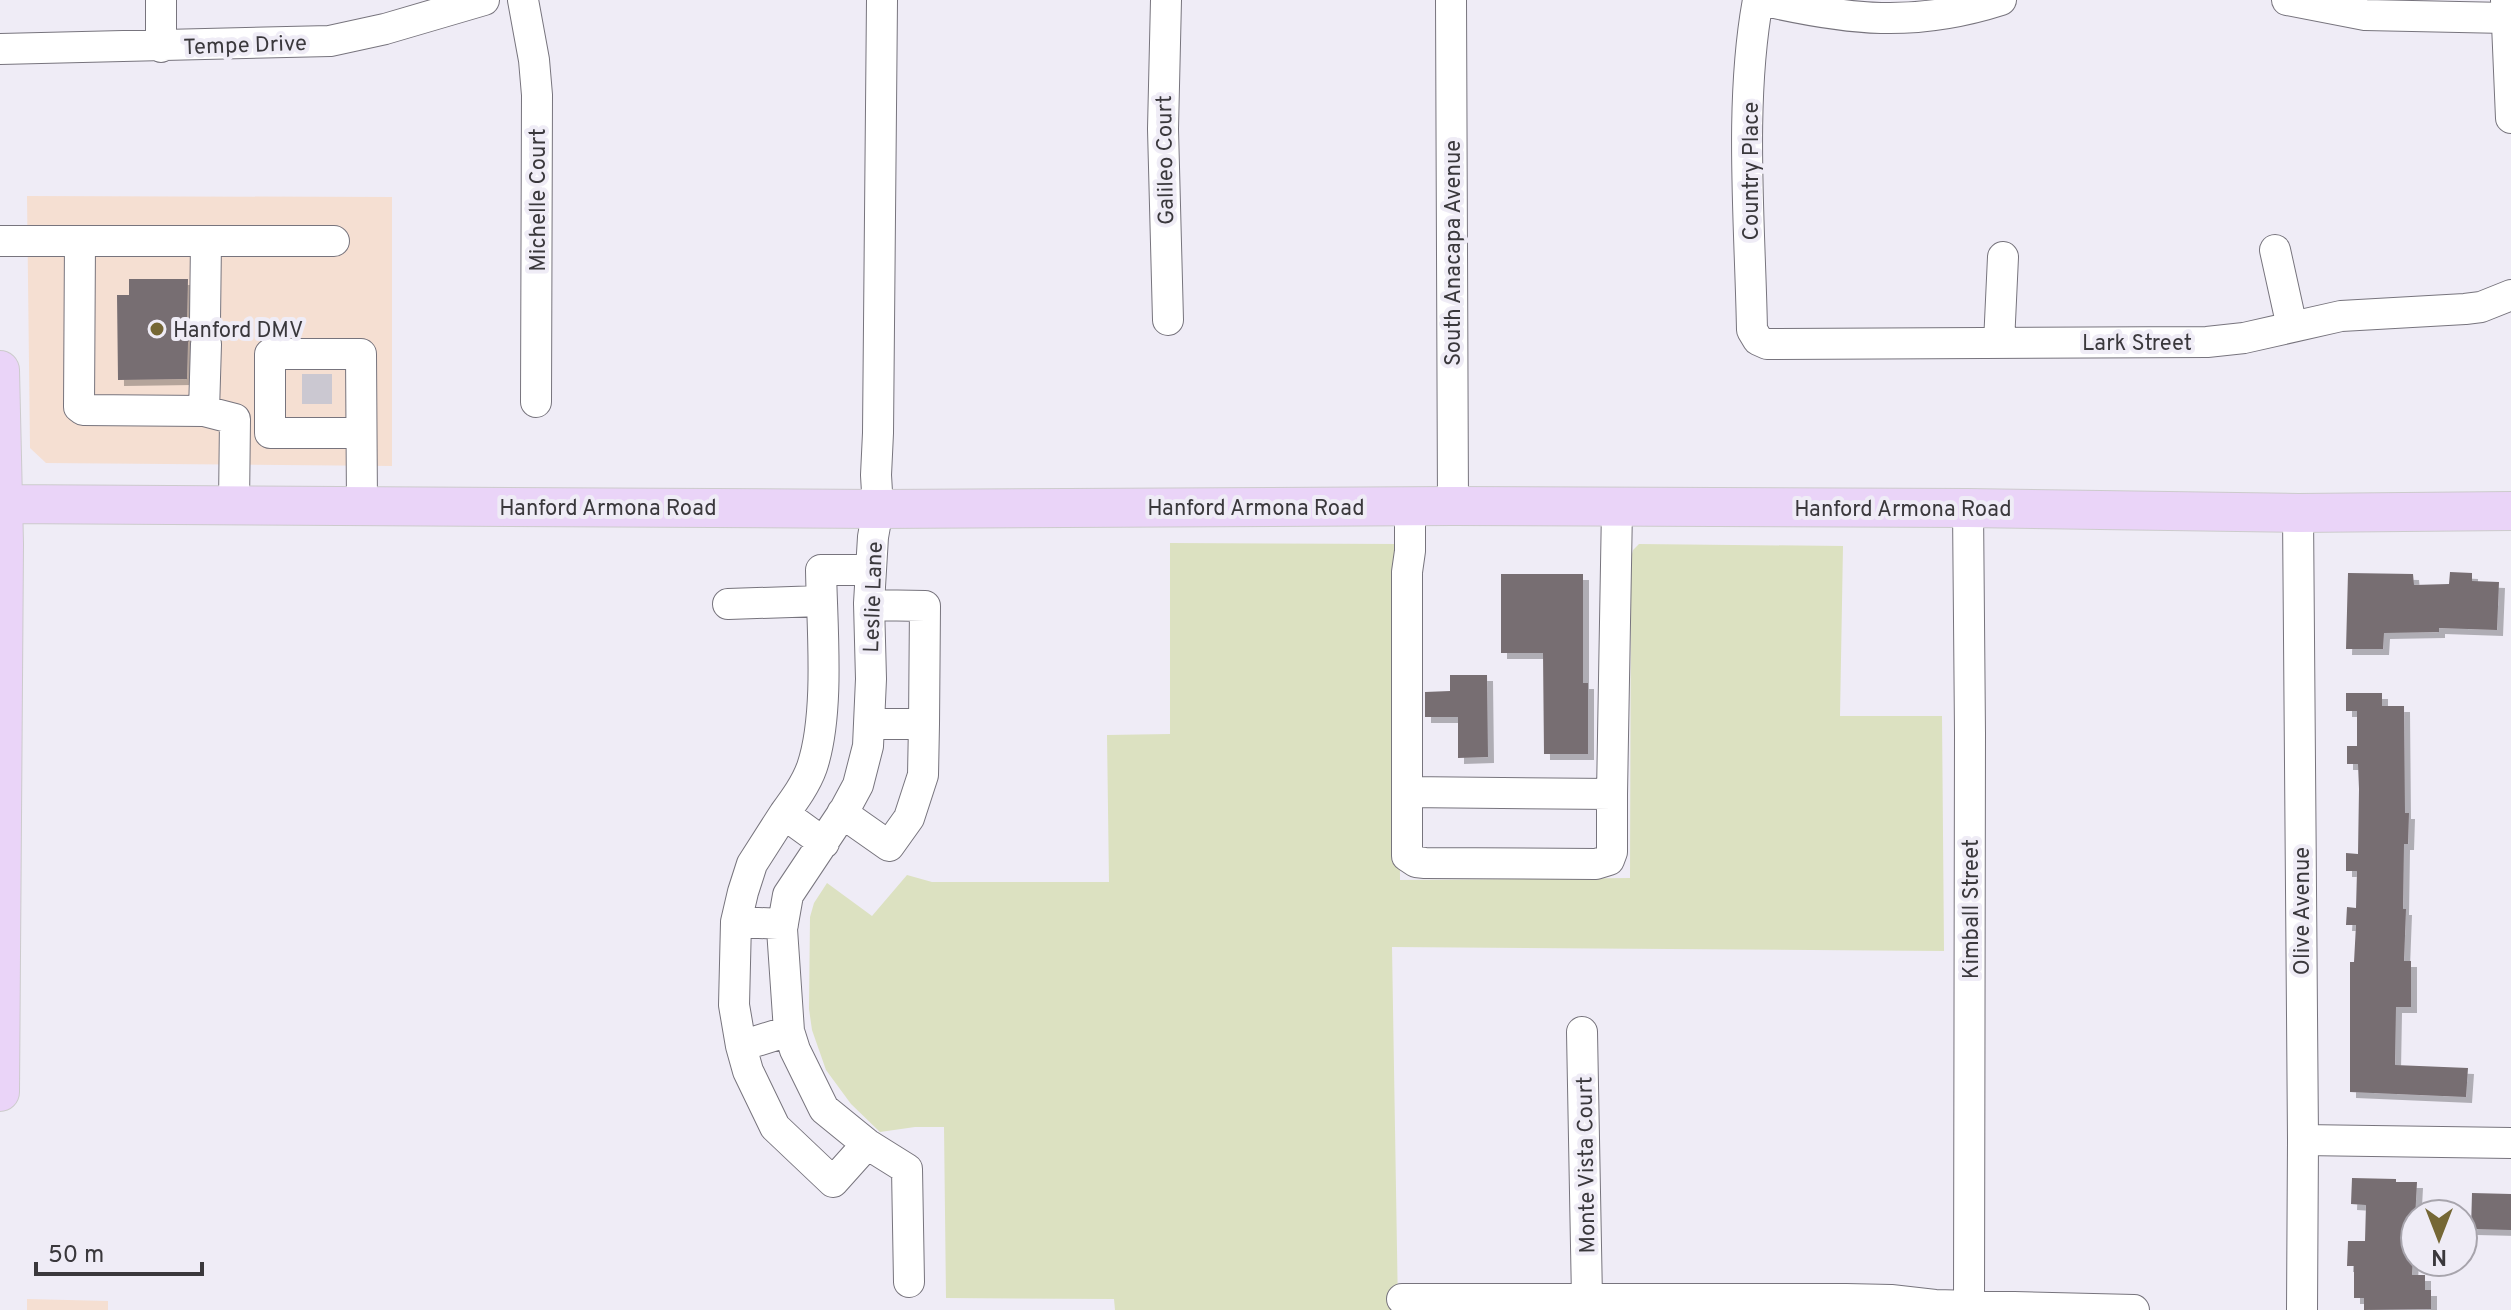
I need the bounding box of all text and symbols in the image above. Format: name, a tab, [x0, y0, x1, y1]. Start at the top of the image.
street label: Tempe Drive	[183, 31, 307, 62]
street label: Galileo Court	[1152, 95, 1181, 225]
street label: Country Place	[1739, 102, 1766, 240]
street label: Michelle Court	[526, 128, 553, 272]
street label: South Anacapa Avenue	[1441, 140, 1468, 366]
place label: Hanford DMV	[173, 318, 303, 345]
marker: Hanford DMV	[148, 320, 166, 338]
street label: Lark Street	[2082, 331, 2192, 358]
street label: Hanford Armona Road	[499, 496, 717, 523]
street label: Hanford Armona Road	[1147, 496, 1365, 523]
street label: Hanford Armona Road	[1794, 497, 2012, 524]
street label: Leslie Lane	[859, 541, 890, 653]
street label: Kimball Street	[1959, 839, 1986, 979]
street label: Olive Avenue	[2290, 847, 2317, 975]
street label: Monte Vista Court	[1572, 1076, 1603, 1254]
north arrow	[2399, 1198, 2479, 1278]
scale bar	[36, 1226, 202, 1276]
text: 50 m	[48, 1241, 104, 1271]
text: N	[2431, 1242, 2447, 1269]

